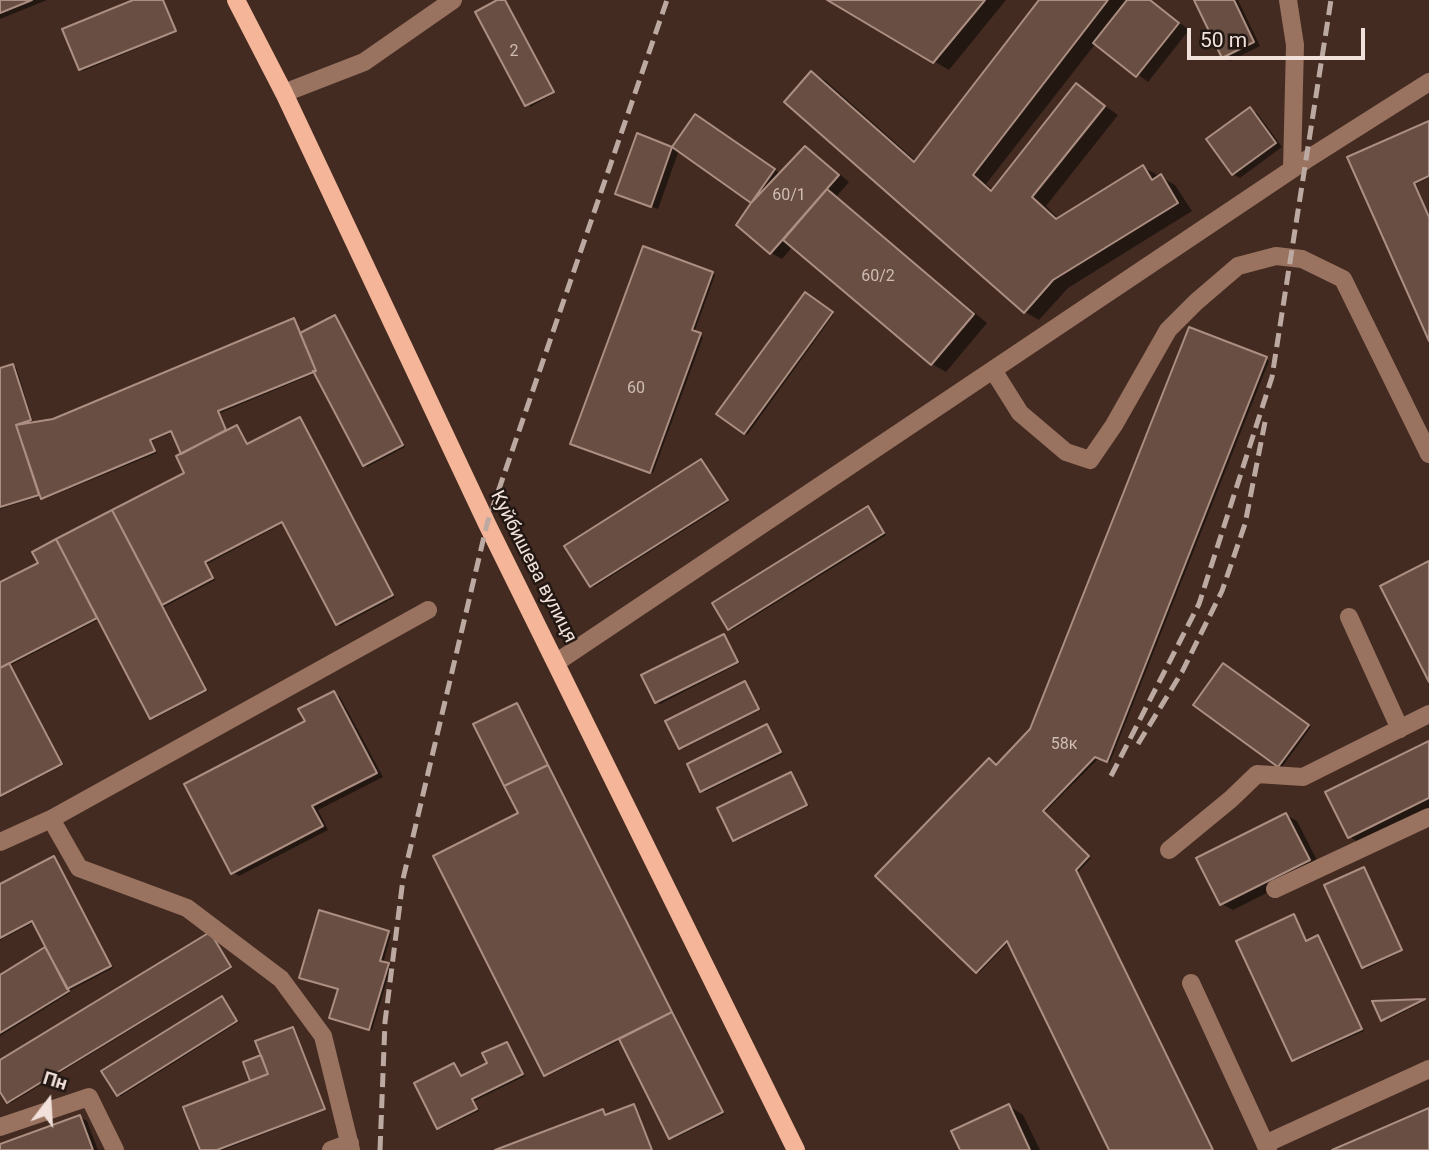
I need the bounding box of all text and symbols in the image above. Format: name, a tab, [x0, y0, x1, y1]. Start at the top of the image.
scale bar	[1191, 14, 1370, 58]
text: 50 m	[1200, 28, 1247, 52]
house number: 2	[510, 42, 518, 62]
house number: 60/1	[772, 186, 806, 206]
house number: 60/2	[861, 267, 895, 287]
house number: 60	[627, 379, 645, 399]
street label: Куйбишева вулиця	[485, 487, 581, 647]
house number: 58к	[1051, 735, 1077, 755]
north arrow	[14, 1066, 84, 1136]
text: Пн	[40, 1066, 70, 1095]

